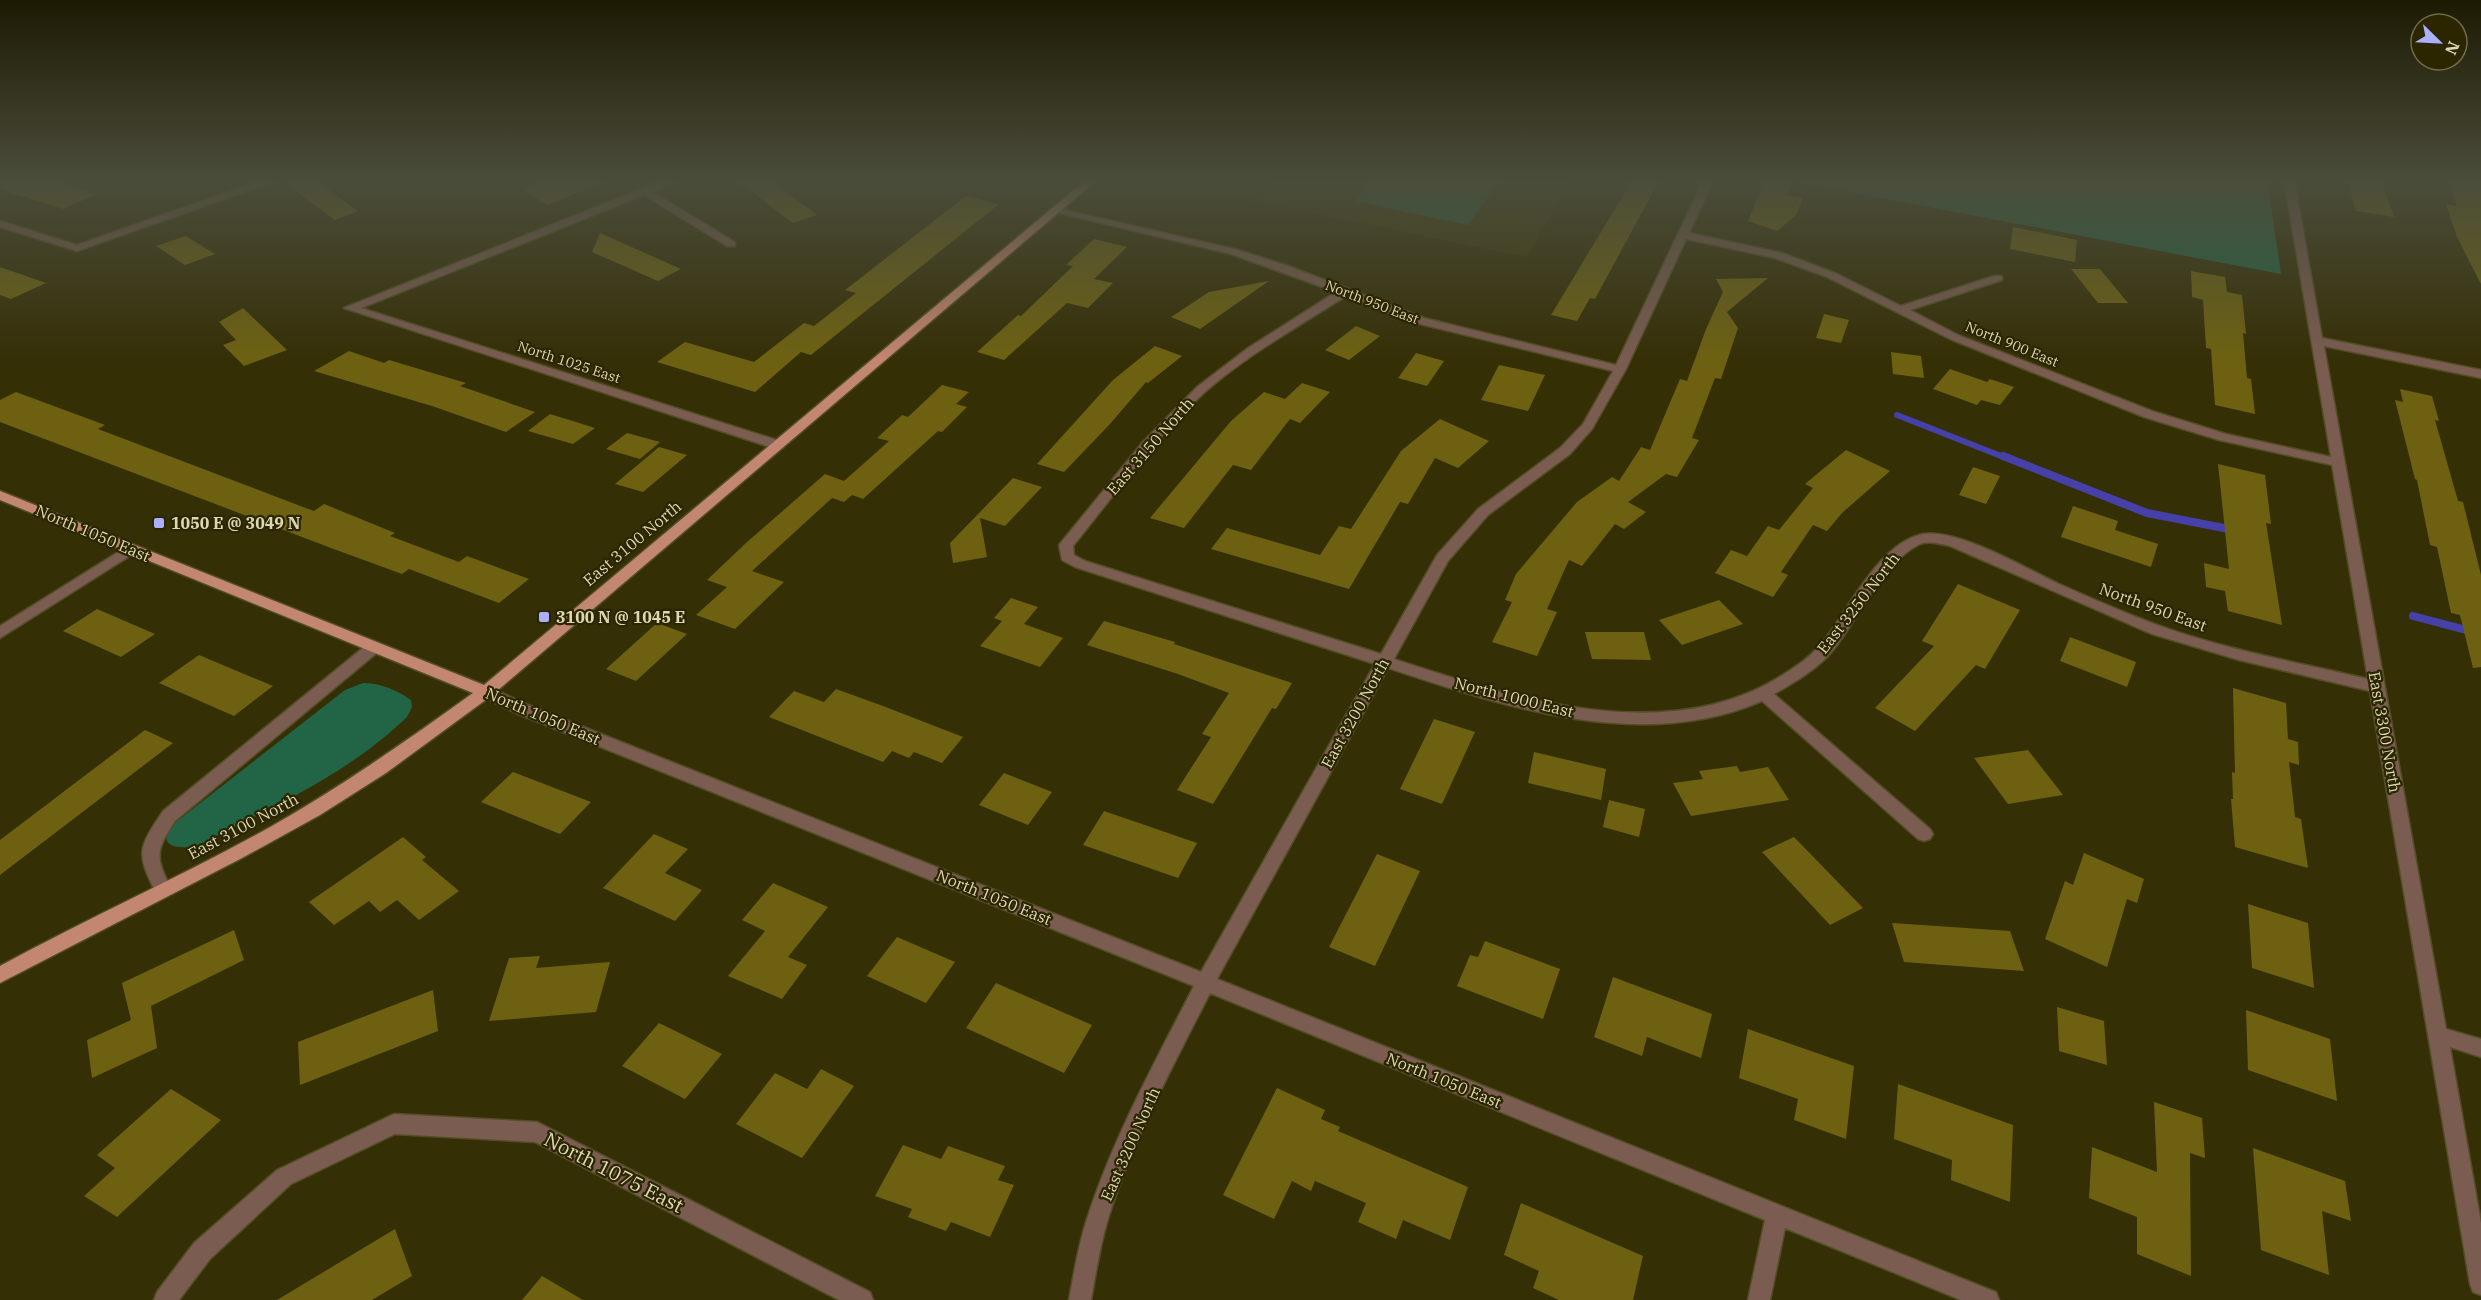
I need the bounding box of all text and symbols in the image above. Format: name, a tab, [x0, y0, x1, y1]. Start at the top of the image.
north arrow	[2409, 12, 2469, 72]
text: N	[2441, 38, 2464, 58]
street label: North 950 East	[1323, 276, 1421, 328]
street label: North 900 East	[1963, 317, 2061, 371]
street label: North 1025 East	[515, 337, 623, 387]
street label: East 3150 North	[1102, 393, 1198, 499]
street label: East 3100 North	[579, 496, 685, 590]
street label: North 1050 East	[33, 500, 154, 566]
place label: 1050 E @ 3049 N	[171, 513, 300, 533]
marker: 1050 E @ 3049 N	[152, 516, 166, 530]
street label: East 3250 North	[1812, 549, 1904, 657]
street label: North 950 East	[2097, 578, 2210, 636]
place label: 3100 N @ 1045 E	[556, 607, 685, 627]
marker: 3100 N @ 1045 E	[537, 610, 551, 624]
street label: East 3200 North	[1317, 655, 1393, 771]
street label: East 3300 North	[2365, 670, 2405, 794]
street label: North 1000 East	[1452, 672, 1576, 722]
street label: North 1050 East	[483, 683, 604, 749]
street label: East 3100 North	[184, 788, 302, 864]
street label: North 1050 East	[933, 865, 1055, 929]
street label: North 1050 East	[1383, 1048, 1505, 1112]
street label: East 3200 North	[1096, 1084, 1164, 1204]
street label: North 1075 East	[540, 1125, 688, 1219]

